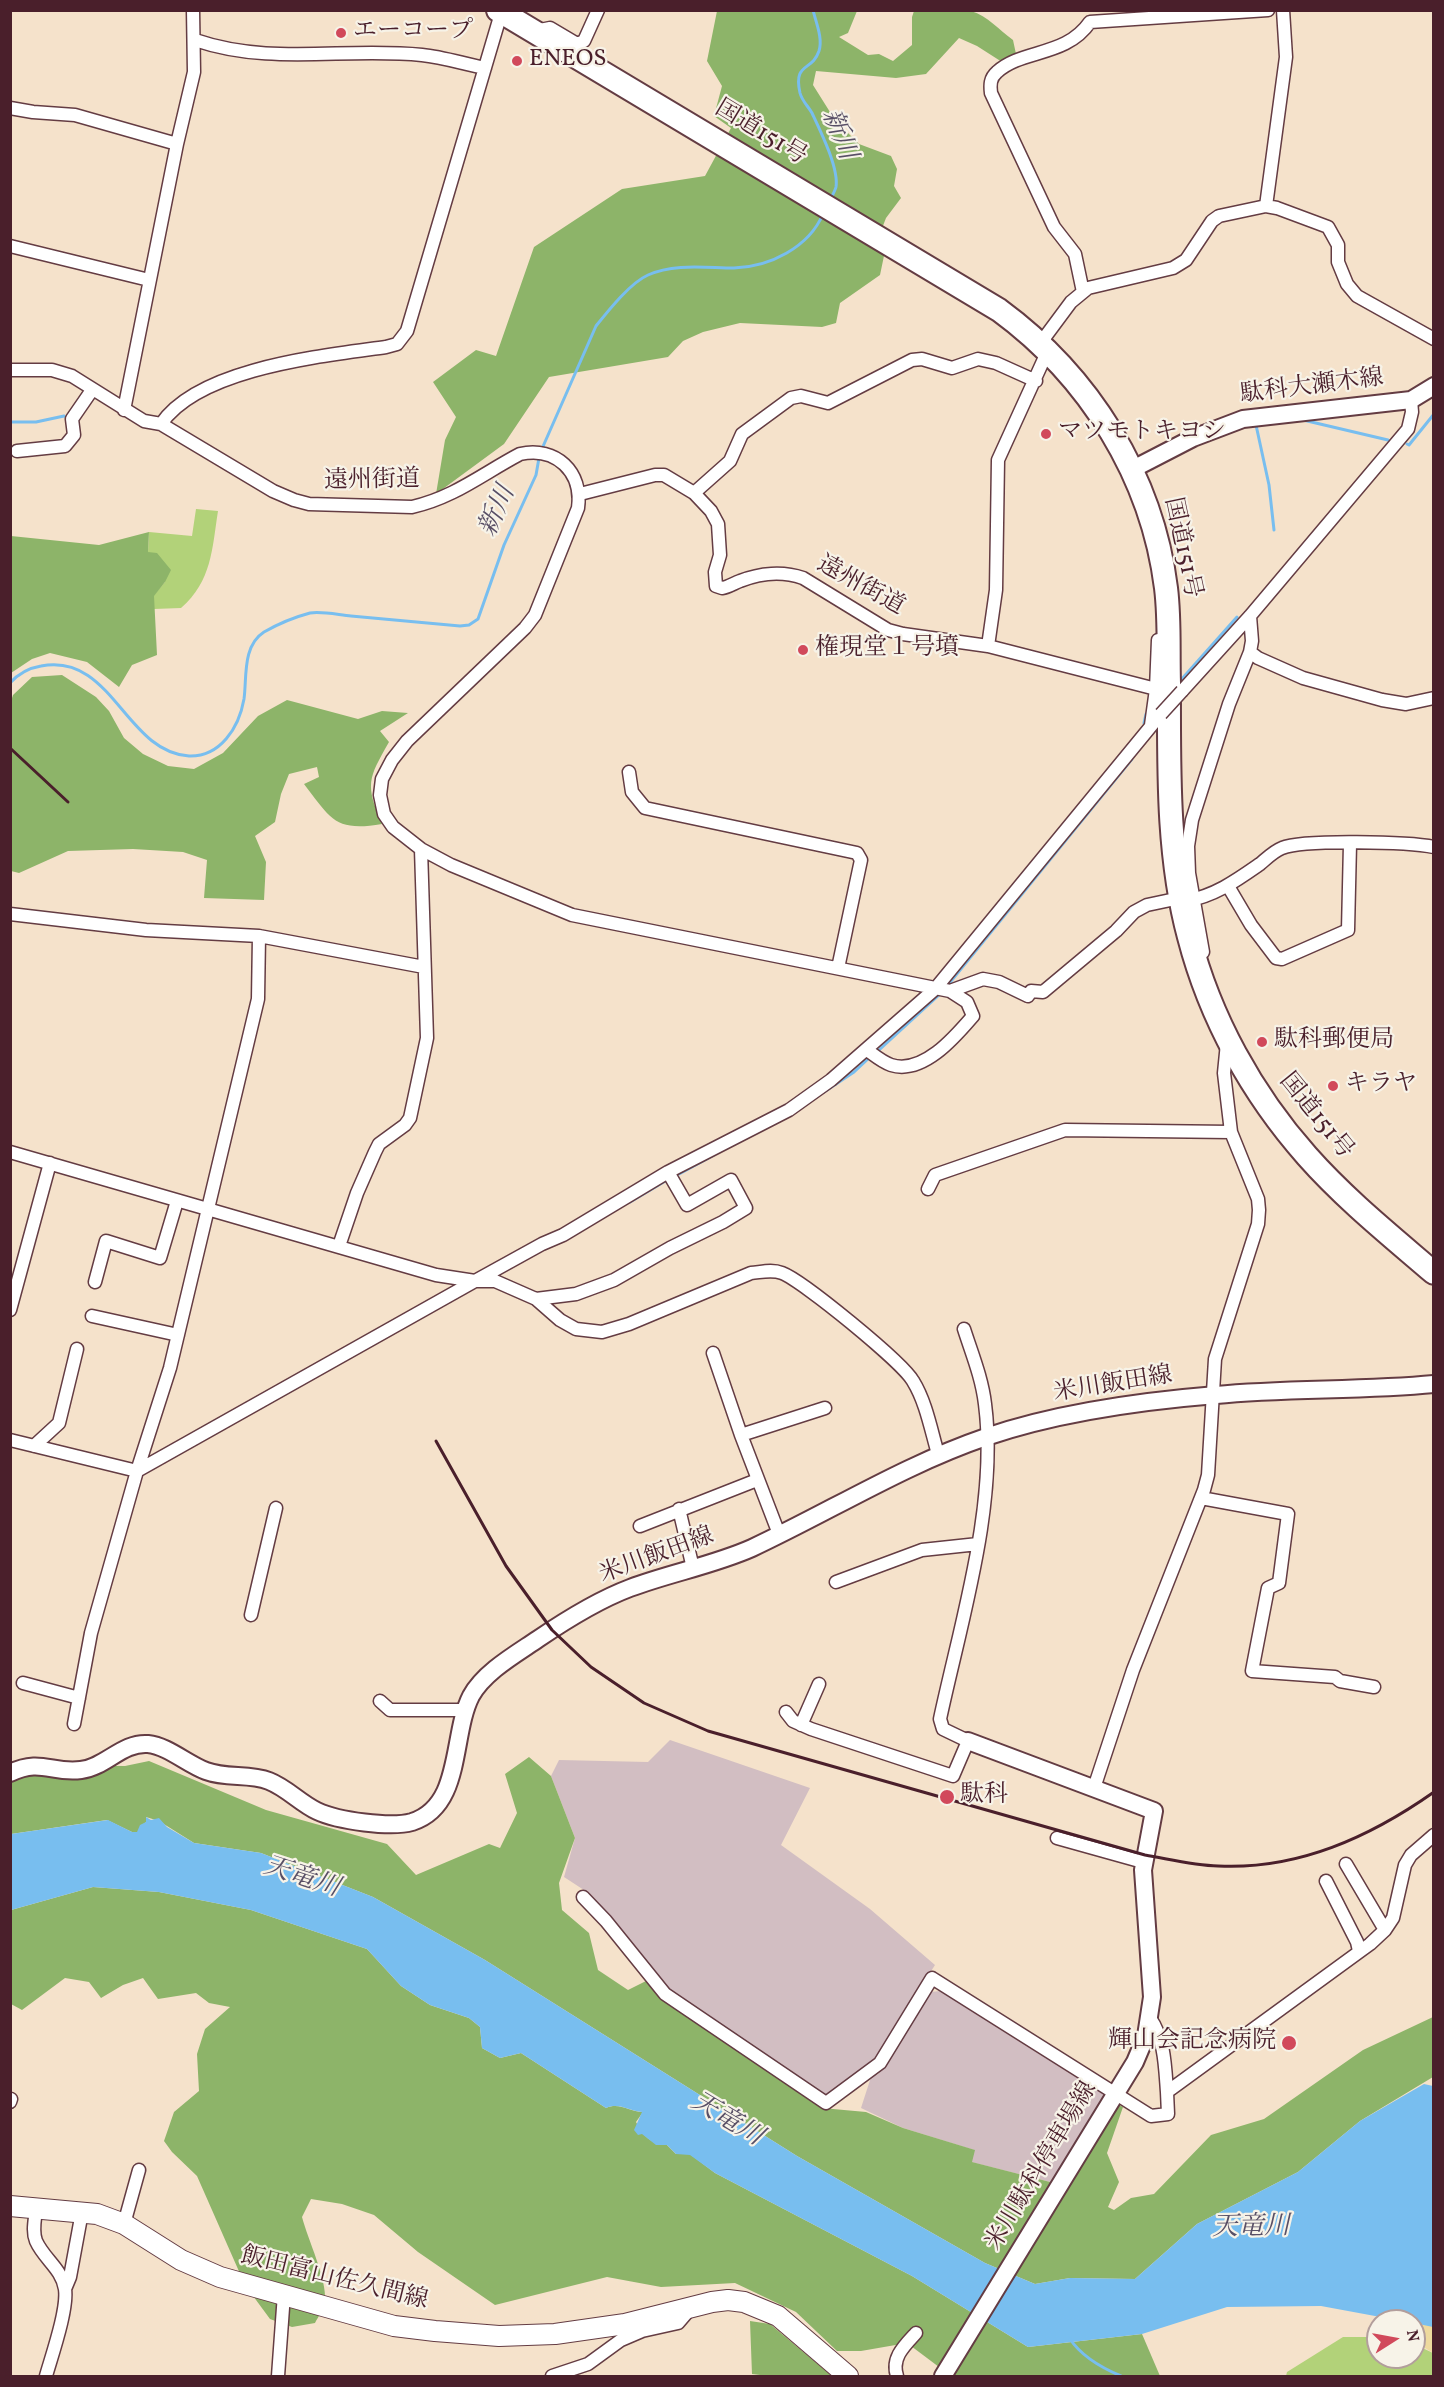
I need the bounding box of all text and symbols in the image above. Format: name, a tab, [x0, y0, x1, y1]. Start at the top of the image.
place label: エーコープ	[353, 19, 473, 47]
marker: エーコープ	[334, 26, 348, 40]
place label: ENEOS	[529, 47, 606, 75]
marker: ENEOS	[510, 54, 524, 68]
street label: 国道151号	[709, 95, 811, 173]
water label: 新川	[813, 105, 861, 165]
street label: 駄科大瀬木線	[1239, 365, 1385, 411]
place label: マツモトキヨシ	[1058, 420, 1226, 448]
marker: マツモトキヨシ	[1039, 427, 1053, 441]
street label: 遠州街道	[324, 467, 420, 497]
water label: 新川	[474, 482, 524, 542]
street label: 国道151号	[1156, 495, 1206, 601]
street label: 遠州街道	[811, 551, 909, 623]
place label: 権現堂１号墳	[815, 636, 959, 664]
marker: 権現堂１号墳	[796, 643, 810, 657]
place label: 駄科郵便局	[1274, 1028, 1394, 1056]
marker: 駄科郵便局	[1255, 1035, 1269, 1049]
street label: 国道151号	[1272, 1068, 1358, 1166]
place label: キラヤ	[1345, 1072, 1417, 1100]
marker: キラヤ	[1326, 1079, 1340, 1093]
street label: 米川飯田線	[1051, 1362, 1175, 1410]
street label: 米川飯田線	[596, 1523, 718, 1591]
place label: 駄科	[960, 1783, 1008, 1811]
marker: 駄科	[938, 1788, 956, 1806]
water label: 天竜川	[259, 1852, 343, 1906]
place label: 輝山会記念病院	[1108, 2029, 1276, 2057]
marker: 輝山会記念病院	[1280, 2034, 1298, 2052]
street label: 米川駄科停車場線	[981, 2077, 1105, 2257]
water label: 天竜川	[685, 2088, 767, 2154]
water label: 天竜川	[1212, 2213, 1290, 2245]
street label: 飯田富山佐久間線	[237, 2243, 431, 2317]
north arrow	[1366, 2309, 1426, 2369]
text: N	[1400, 2328, 1424, 2344]

